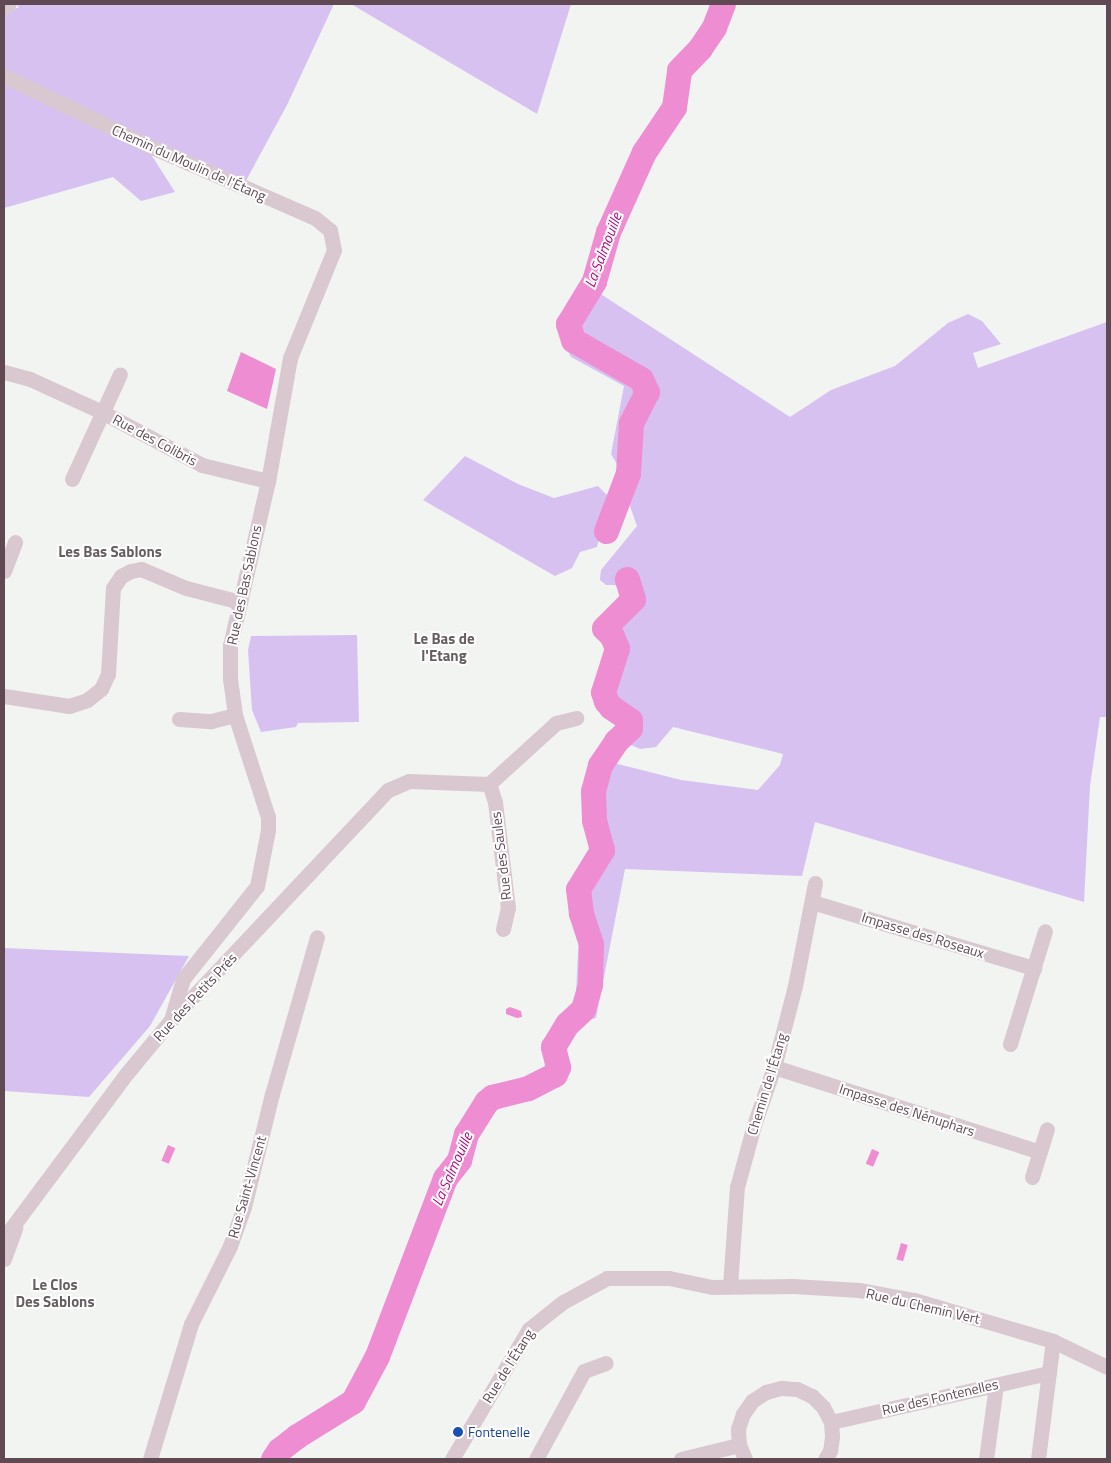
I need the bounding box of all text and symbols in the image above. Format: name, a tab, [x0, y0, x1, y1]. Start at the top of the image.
street label: Chemin du Moulin de l'Étang	[109, 121, 269, 205]
water label: La Salmouille	[581, 210, 625, 290]
street label: Rue des Colibris	[110, 411, 200, 469]
street label: Rue des Bas Sablons	[223, 524, 265, 646]
district label: Les Bas Sablons	[58, 543, 162, 561]
district label: Le Bas de l'Etang	[413, 629, 475, 664]
street label: Rue des Saules	[487, 811, 515, 901]
street label: Impasse des Roseaux	[860, 908, 986, 962]
street label: Rue des Petits Prés	[150, 949, 240, 1045]
street label: Chemin de l'Étang	[744, 1031, 790, 1137]
street label: Impasse des Nénuphars	[837, 1080, 977, 1140]
water label: La Salmouille	[428, 1130, 476, 1208]
street label: Rue Saint-Vincent	[224, 1134, 270, 1240]
district label: Le Clos Des Sablons	[16, 1275, 94, 1310]
street label: Rue du Chemin Vert	[865, 1285, 981, 1327]
street label: Rue de l'Étang	[479, 1326, 537, 1406]
street label: Rue des Fontenelles	[880, 1375, 1000, 1419]
place label: Fontenelle	[468, 1424, 530, 1440]
marker: Fontenelle	[452, 1426, 464, 1438]

